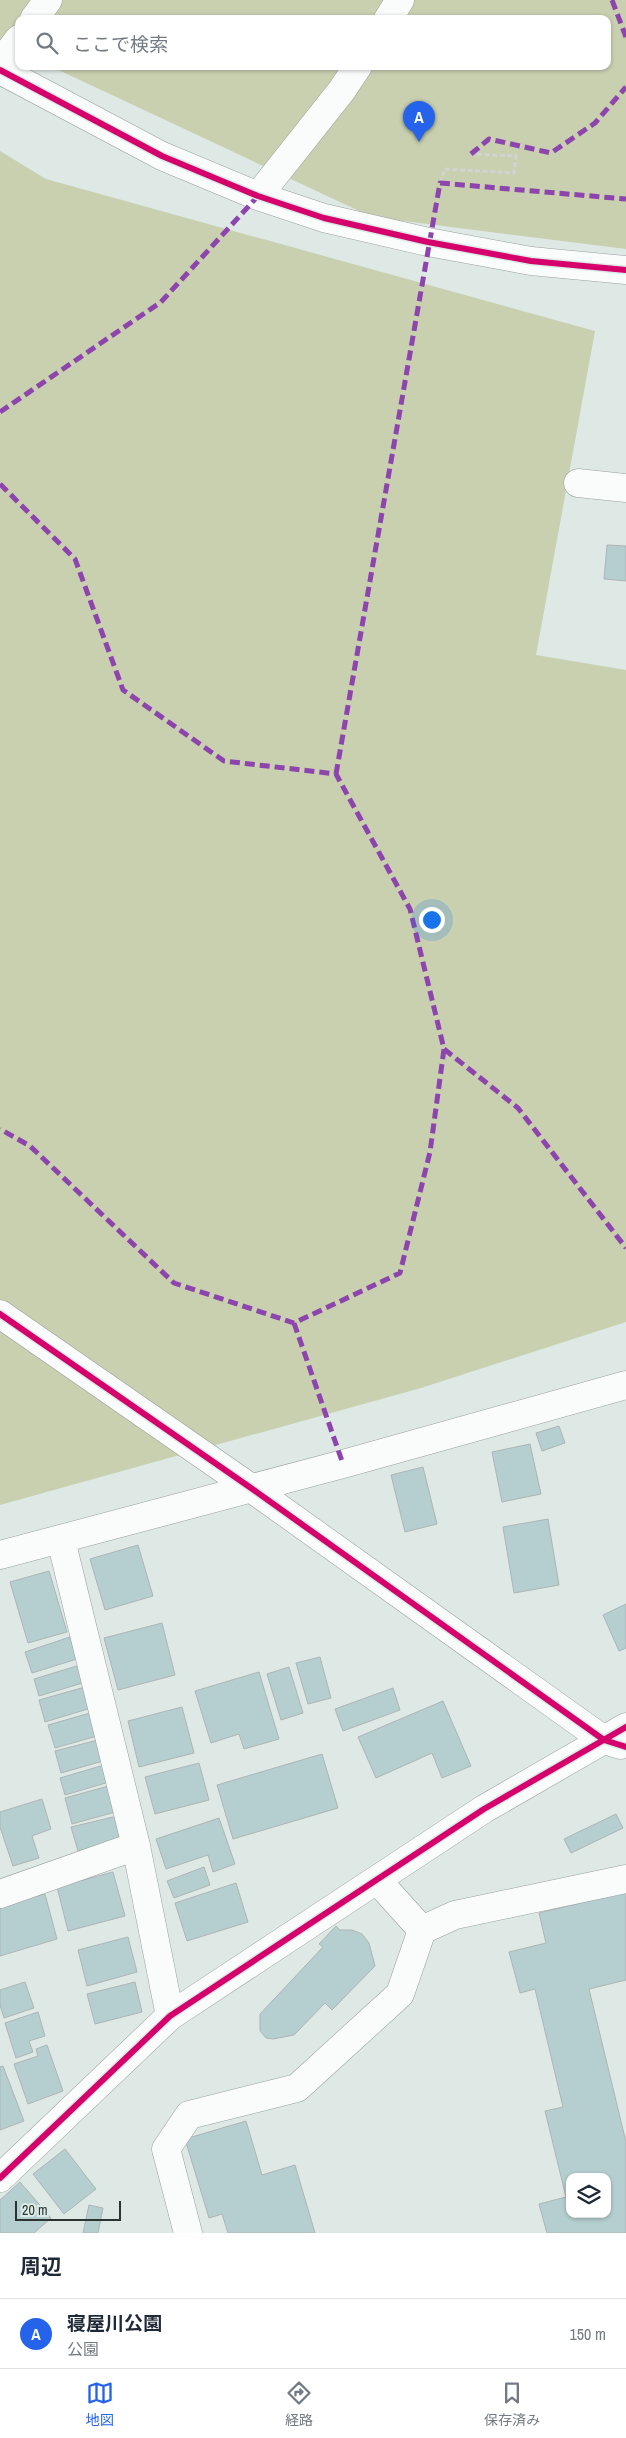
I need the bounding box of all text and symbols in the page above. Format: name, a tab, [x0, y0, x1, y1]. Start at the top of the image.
search box	[15, 15, 611, 70]
icon: search	[33, 29, 61, 57]
text: ここで検索	[73, 31, 168, 57]
pin: A	[403, 101, 435, 142]
your location	[419, 907, 445, 933]
map controls	[566, 2173, 611, 2218]
button: layers	[566, 2173, 611, 2218]
scale bar	[15, 2198, 121, 2221]
text: 20 m	[22, 2201, 48, 2219]
text: 周辺	[20, 2252, 62, 2281]
text: 寝屋川公園	[67, 2310, 162, 2336]
text: A	[31, 2323, 41, 2345]
text: 150 m	[570, 2323, 606, 2345]
text: 公園	[67, 2338, 99, 2360]
tab: 地図	[86, 2379, 114, 2429]
tab: 経路	[285, 2379, 313, 2429]
tab: 保存済み	[484, 2379, 540, 2429]

